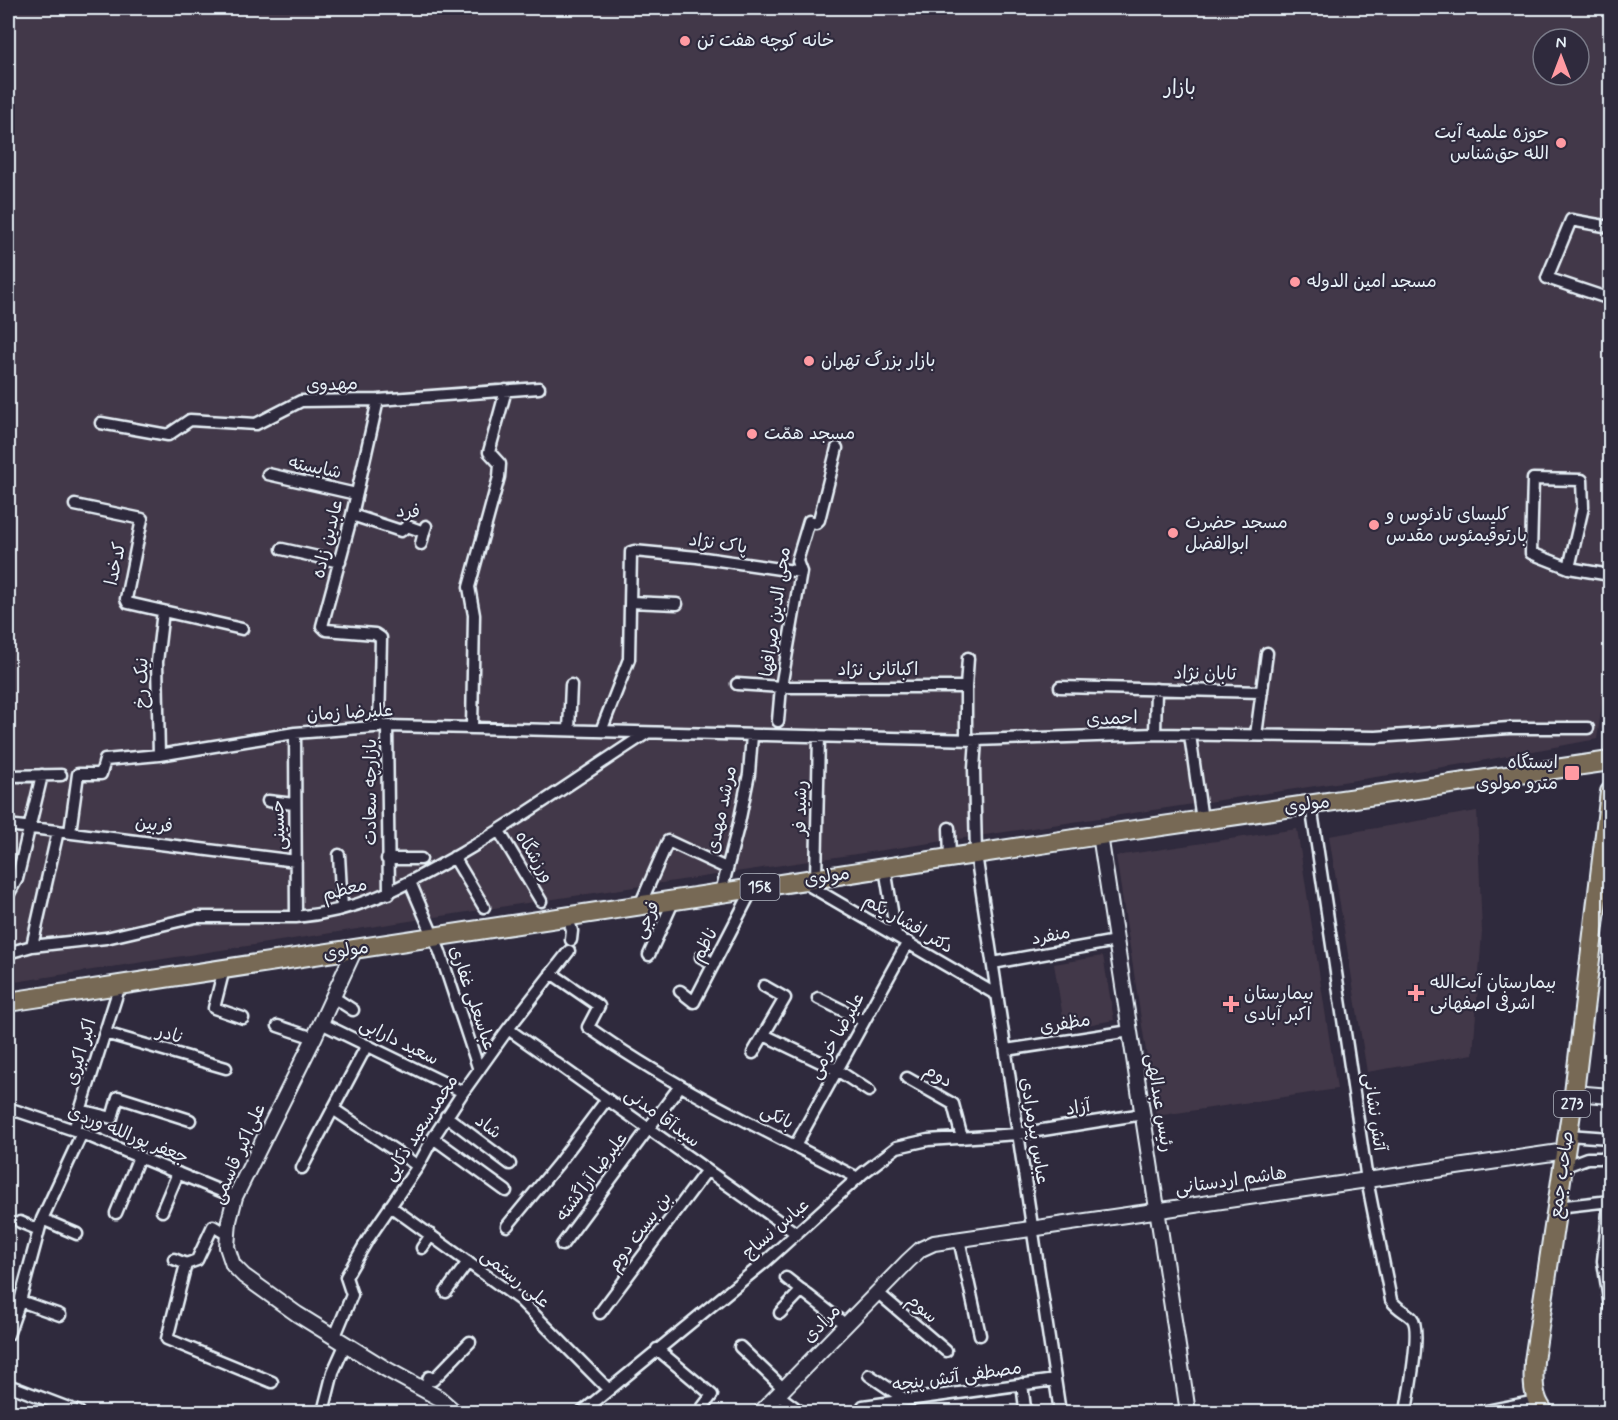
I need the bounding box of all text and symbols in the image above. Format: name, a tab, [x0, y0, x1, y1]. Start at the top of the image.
north arrow	[1531, 27, 1591, 87]
place label: خانه کوچه هفت تن	[697, 29, 834, 53]
text: N	[1556, 33, 1566, 54]
marker: خانه کوچه هفت تن	[678, 34, 692, 48]
district label: بازار	[1162, 75, 1196, 102]
place label: حوزه علمیه آیت الله حق‌شناس	[1434, 121, 1549, 166]
marker: حوزه علمیه آیت الله حق‌شناس	[1554, 136, 1568, 150]
place label: مسجد امین الدوله	[1307, 270, 1437, 294]
marker: مسجد امین الدوله	[1288, 275, 1302, 289]
place label: بازار بزرگ تهران	[821, 349, 936, 373]
marker: بازار بزرگ تهران	[802, 354, 816, 368]
street label: مهدوی	[306, 372, 358, 398]
place label: مسجد همّت	[764, 422, 855, 446]
marker: مسجد همّت	[745, 427, 759, 441]
street label: شایسته	[286, 451, 344, 485]
street label: عابدین زاده	[307, 497, 349, 581]
street label: فرد	[396, 499, 420, 525]
place label: کلیسای تادئوس و بارتوقیمئوس مقدس	[1384, 503, 1527, 548]
place label: مسجد حضرت ابوالفضل	[1185, 511, 1288, 556]
marker: کلیسای تادئوس و بارتوقیمئوس مقدس	[1367, 518, 1381, 532]
marker: مسجد حضرت ابوالفضل	[1166, 526, 1180, 540]
street label: پاک نژاد	[687, 528, 749, 560]
street label: کدخدا	[100, 540, 132, 588]
street label: محی الدین صرافها	[755, 545, 797, 679]
street label: نیک رخ	[130, 657, 154, 709]
street label: اکباتانی نژاد	[837, 658, 919, 682]
street label: تابان نژاد	[1173, 661, 1237, 687]
street label: علیرضا زمان	[306, 699, 394, 727]
street label: احمدی	[1086, 706, 1138, 732]
street label: بازارچه سعادت	[359, 738, 383, 846]
place label: ایستگاه مترو مولوی	[1476, 751, 1558, 796]
street label: مرشد مهدی	[701, 764, 743, 856]
marker: ایستگاه مترو مولوی	[1563, 764, 1581, 782]
street label: رشید فر	[788, 780, 813, 838]
street label: مولوی	[1283, 790, 1331, 820]
street label: حسینی	[266, 799, 292, 851]
street label: فربین	[134, 811, 174, 839]
street label: ورزشگاه	[509, 827, 559, 887]
street label: مولوی	[803, 862, 851, 892]
street label: معظم	[320, 873, 370, 908]
road number: 158	[740, 874, 780, 900]
street label: دکتر افشار یکم	[858, 889, 957, 960]
street label: فرجی	[628, 897, 666, 943]
street label: منفرد	[1030, 921, 1072, 951]
street label: ناظم	[686, 924, 725, 967]
street label: مولوی	[322, 936, 370, 966]
street label: عباسعلی غفاری	[443, 942, 501, 1054]
place label: بیمارستان آیت‌الله اشرفی اصفهانی	[1430, 971, 1556, 1016]
place label: بیمارستان اکبر آبادی	[1244, 982, 1314, 1027]
marker: بیمارستان آیت‌الله اشرفی اصفهانی	[1407, 984, 1425, 1002]
street label: علیرضا خرمی	[803, 988, 871, 1084]
marker: بیمارستان اکبر آبادی	[1222, 995, 1240, 1013]
street label: مظفری	[1038, 1008, 1092, 1040]
street label: سعید دارابی	[355, 1013, 443, 1071]
street label: اکبر اکبری	[59, 1016, 103, 1088]
street label: نادر	[152, 1019, 186, 1050]
street label: رئیس عبدالهی	[1139, 1052, 1179, 1154]
street label: دوم	[919, 1058, 957, 1095]
street label: محمدسعید ذکایی	[378, 1070, 464, 1186]
street label: آتش نشانی	[1357, 1071, 1392, 1154]
street label: عباس پیرمرادی	[1014, 1076, 1054, 1186]
street label: سیدآقا مدنی	[619, 1082, 705, 1154]
road number: 273	[1554, 1091, 1590, 1117]
street label: آزاد	[1064, 1094, 1093, 1122]
street label: بانکی	[756, 1099, 798, 1135]
street label: جعفر پورالله وردی	[64, 1100, 192, 1170]
street label: علی‌اکبر قاسمی	[206, 1100, 272, 1208]
street label: شاد	[470, 1109, 506, 1145]
street label: علیرضا آراگشته	[551, 1128, 633, 1226]
street label: صاحب جمع	[1544, 1130, 1580, 1220]
street label: هاشم اردستانی	[1174, 1161, 1289, 1202]
street label: بن بست دوم	[602, 1188, 678, 1277]
street label: عباس نساج	[737, 1193, 815, 1265]
street label: علی رستمی	[475, 1244, 555, 1314]
street label: سوم	[901, 1289, 943, 1330]
street label: مرادی	[798, 1299, 846, 1349]
street label: مصطفی آتش پنجه	[891, 1356, 1023, 1398]

